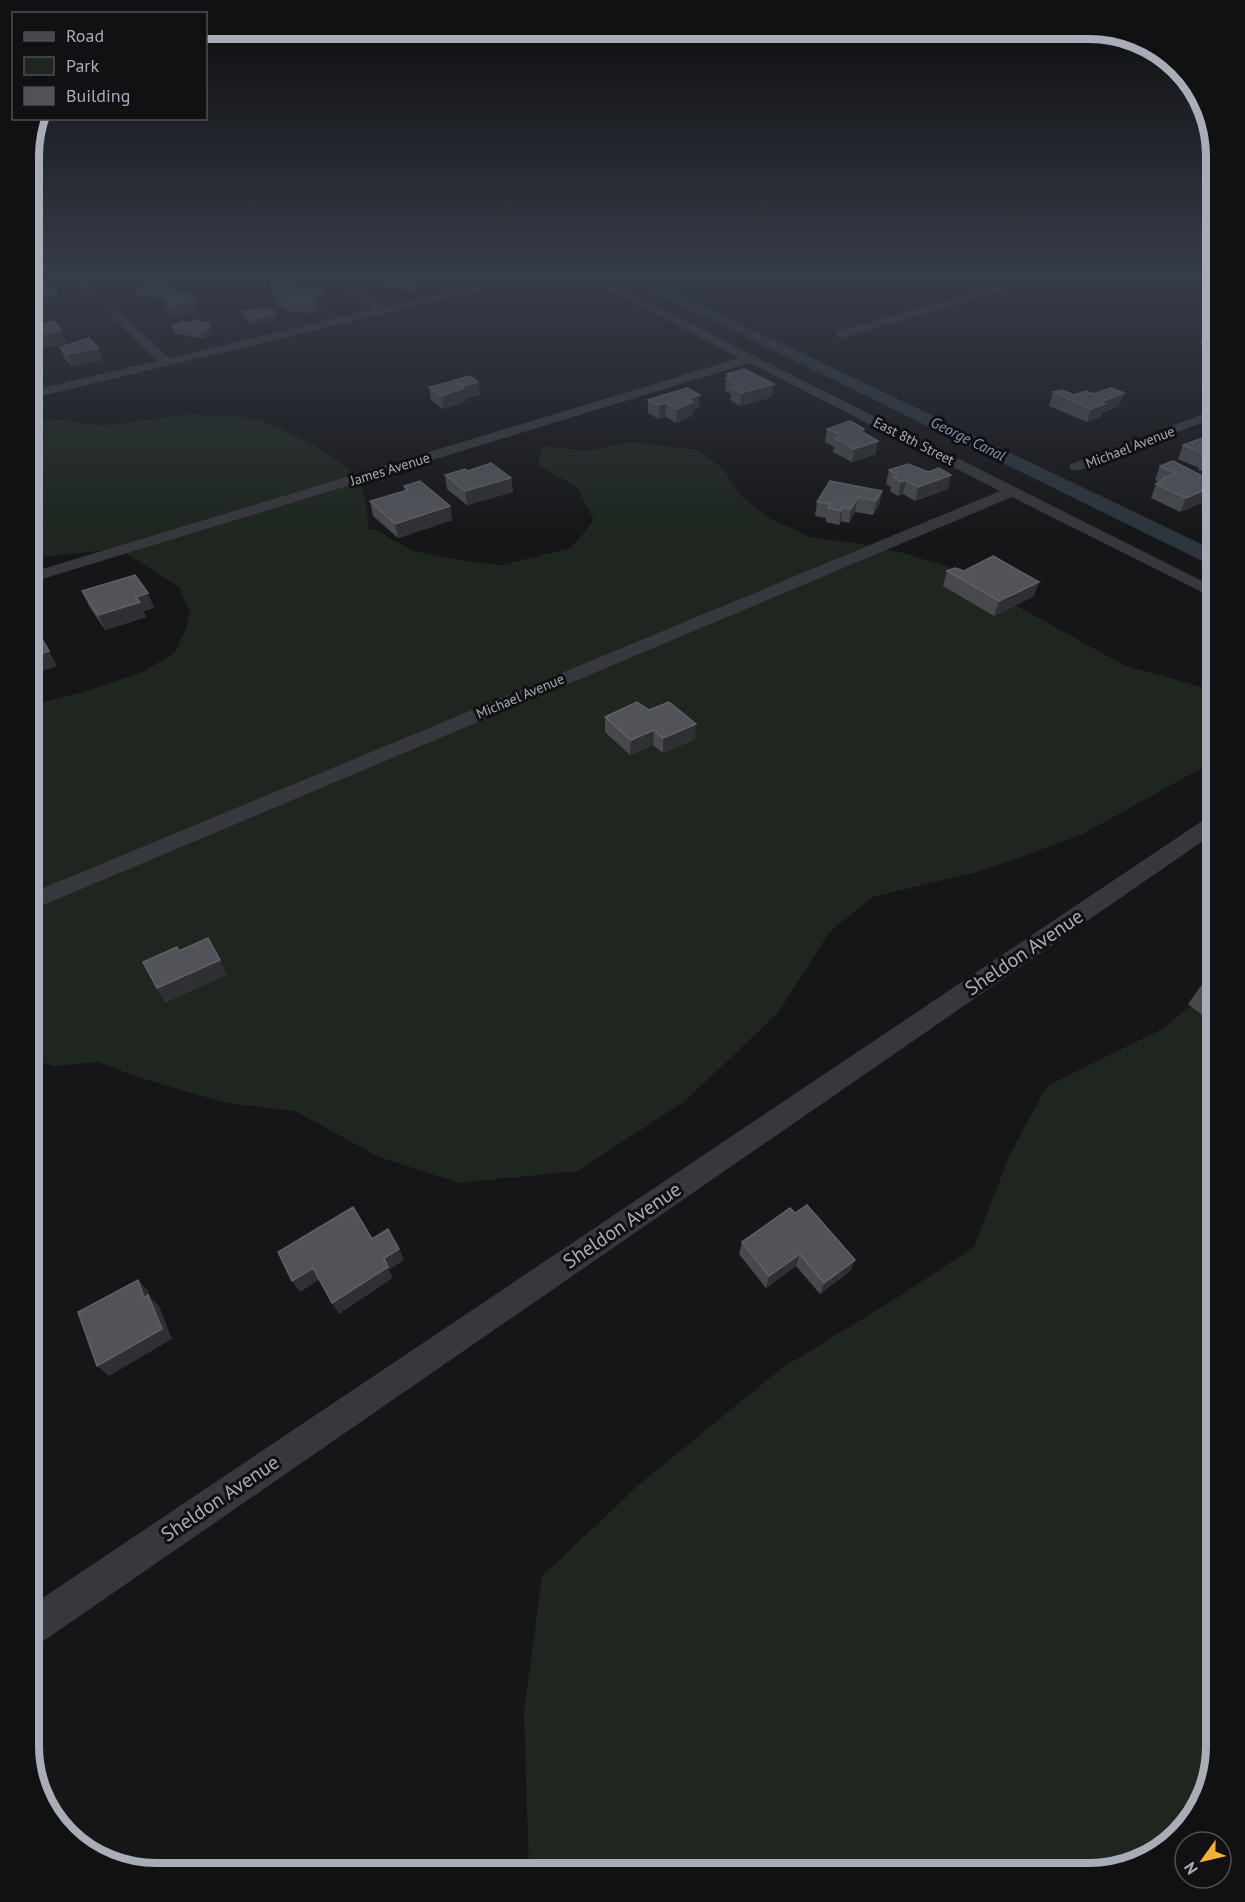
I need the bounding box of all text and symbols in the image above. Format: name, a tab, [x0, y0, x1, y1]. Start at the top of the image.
legend	[12, 12, 207, 120]
text: Road	[66, 24, 104, 47]
text: Park	[66, 54, 99, 77]
text: Building	[66, 84, 130, 107]
water label: George Canal	[928, 412, 1009, 465]
street label: East 8th Street	[871, 413, 958, 469]
street label: Michael Avenue	[1083, 422, 1177, 472]
street label: James Avenue	[347, 448, 432, 490]
street label: Michael Avenue	[473, 669, 567, 723]
street label: Sheldon Avenue	[960, 903, 1088, 1001]
street label: Sheldon Avenue	[558, 1176, 686, 1274]
street label: Sheldon Avenue	[156, 1449, 284, 1547]
north arrow	[1173, 1830, 1233, 1890]
text: N	[1179, 1858, 1202, 1878]

